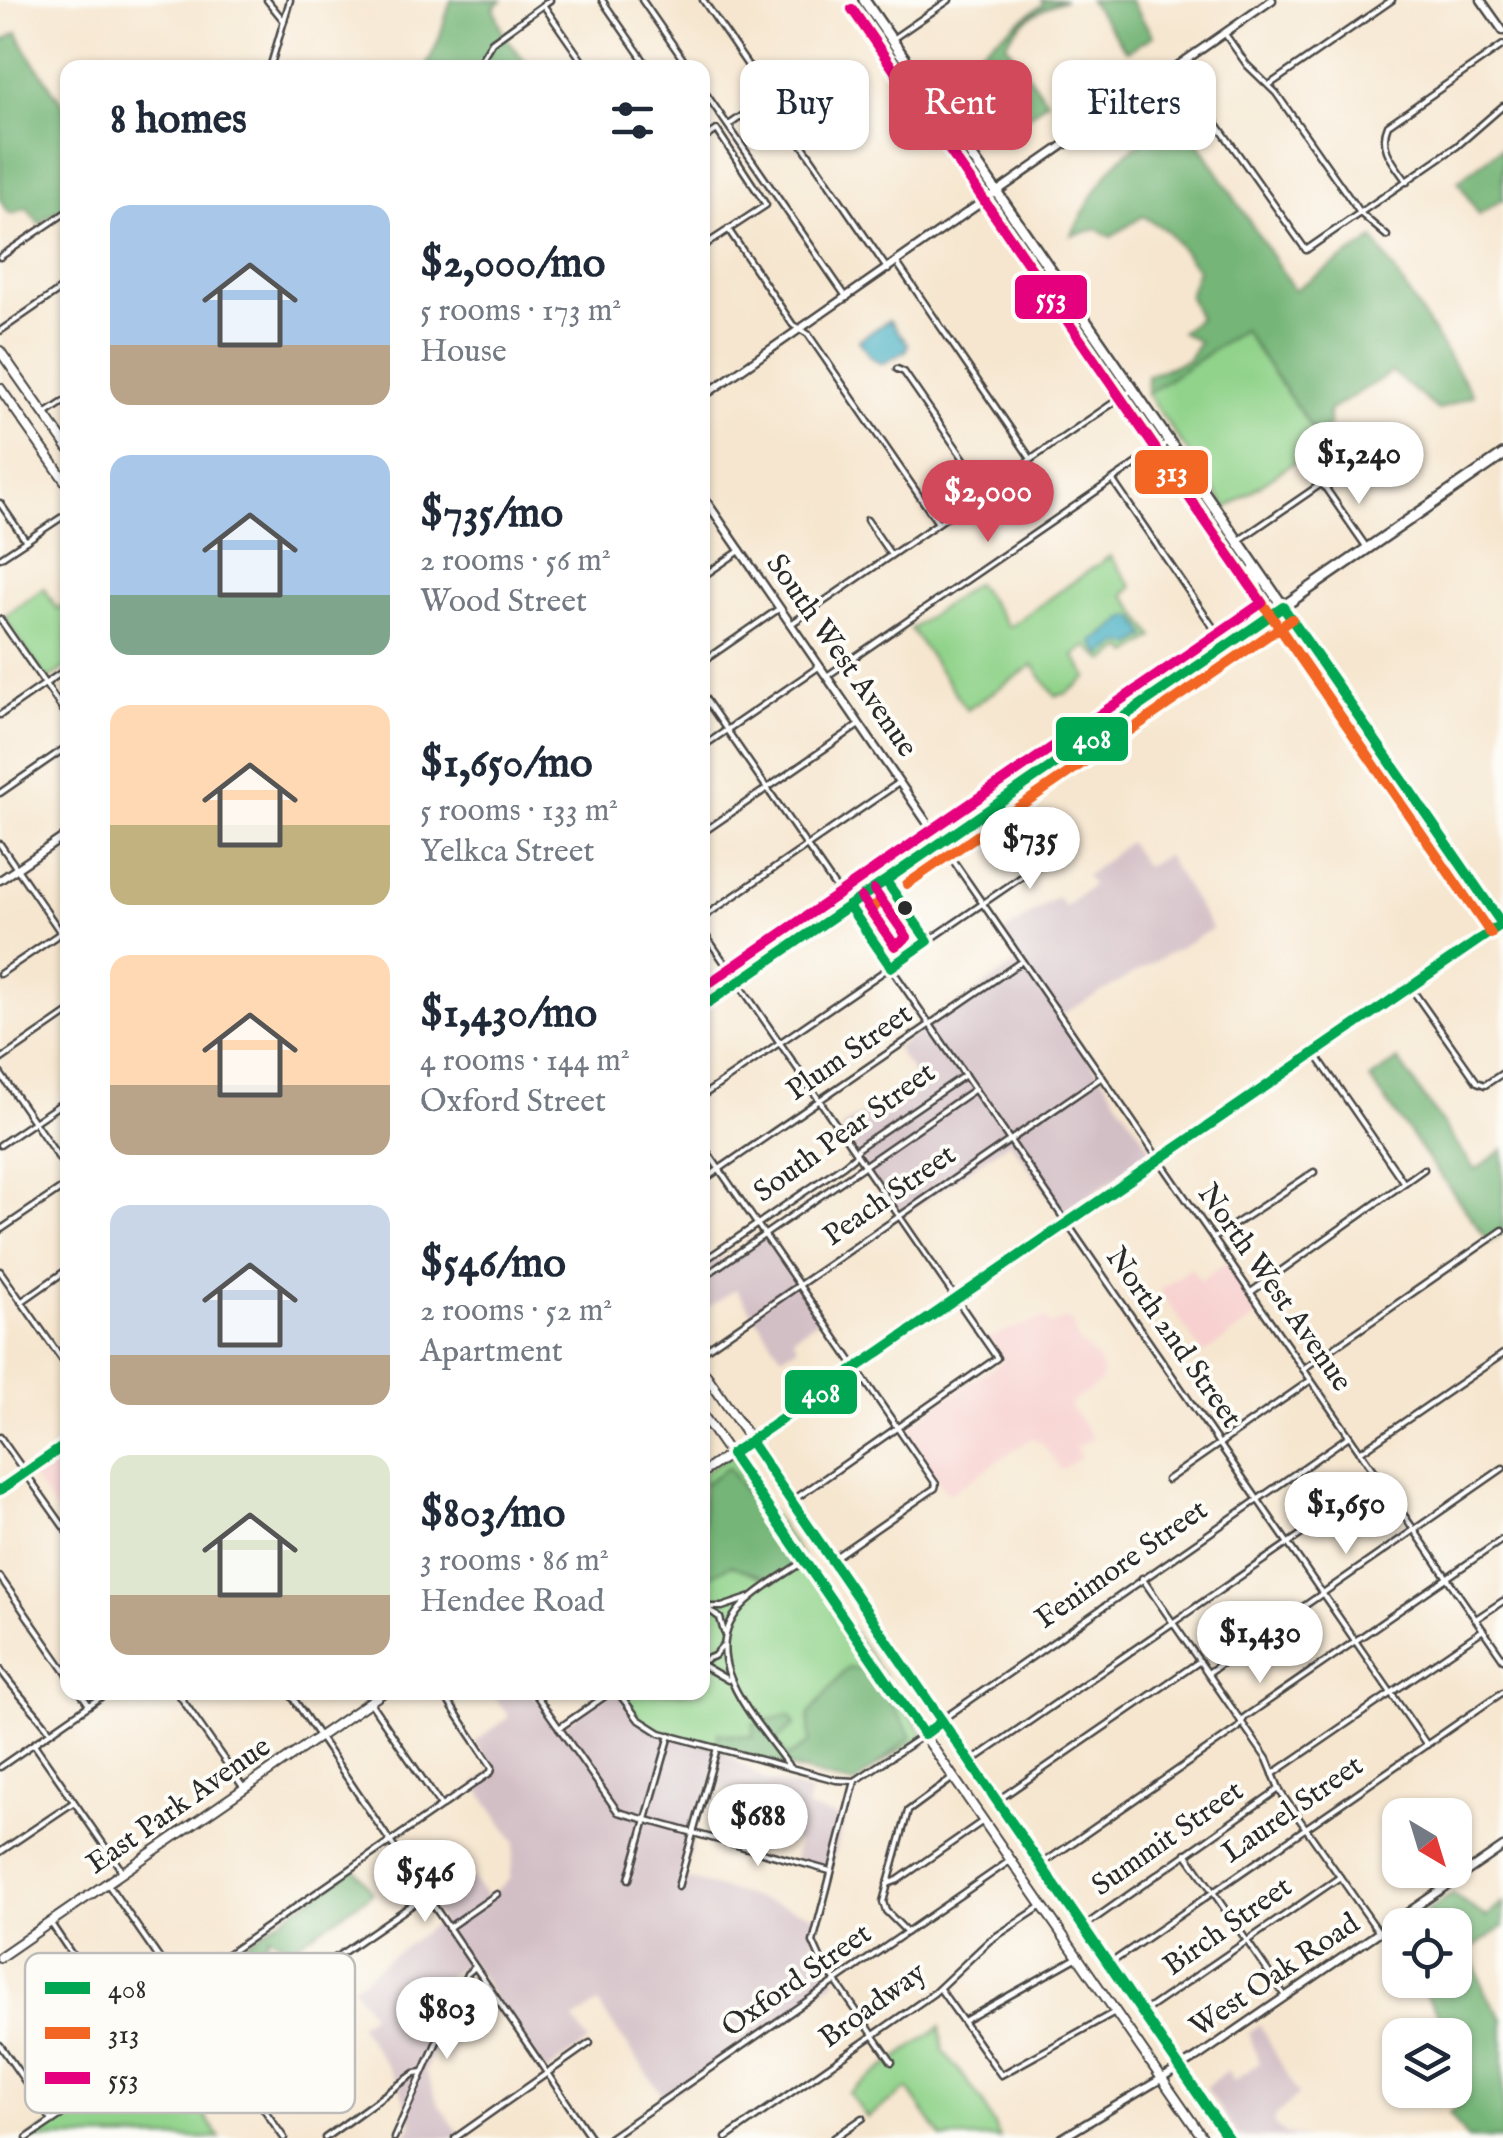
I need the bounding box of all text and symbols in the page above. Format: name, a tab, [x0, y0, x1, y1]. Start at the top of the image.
chip: Buy	[740, 60, 869, 150]
chip: Rent	[889, 60, 1032, 150]
chip: Filters	[1052, 60, 1216, 150]
icon: filters	[605, 93, 660, 148]
text: 8 homes	[110, 94, 247, 147]
text: $2,000/mo	[420, 238, 605, 291]
icon: home	[190, 245, 310, 365]
line badge: 553	[1013, 273, 1089, 321]
text: 553	[1036, 282, 1066, 317]
text: 5 rooms · 173 m²	[420, 291, 621, 332]
text: House	[420, 332, 507, 373]
pin: $1,240	[1278, 422, 1440, 507]
text: $1,240	[1317, 434, 1401, 475]
line badge: 313	[1133, 448, 1210, 496]
text: 313	[1156, 456, 1188, 491]
pin: $2,000	[907, 460, 1069, 545]
text: $2,000	[944, 472, 1032, 513]
text: $735/mo	[420, 488, 563, 541]
icon: home	[190, 495, 310, 615]
text: 2 rooms · 56 m²	[420, 541, 611, 582]
street label: South West Avenue	[757, 547, 925, 765]
text: Wood Street	[420, 582, 587, 623]
line badge: 408	[1054, 715, 1130, 763]
text: 408	[1073, 723, 1111, 758]
text: $1,650/mo	[420, 738, 593, 791]
icon: home	[190, 745, 310, 865]
text: 5 rooms · 133 m²	[420, 791, 618, 832]
pin: $735	[971, 807, 1089, 892]
text: $735	[1002, 819, 1058, 860]
text: Yelkca Street	[420, 832, 594, 873]
unlabelled marker	[895, 898, 915, 918]
text: $1,430/mo	[420, 988, 597, 1041]
icon: home	[190, 995, 310, 1115]
street label: Plum Street	[780, 996, 920, 1110]
text: 4 rooms · 144 m²	[420, 1041, 630, 1082]
street label: South Pear Street	[747, 1054, 943, 1212]
text: Oxford Street	[420, 1082, 606, 1123]
street label: Peach Street	[816, 1136, 964, 1256]
street label: North West Avenue	[1188, 1177, 1360, 1399]
text: $546/mo	[420, 1238, 566, 1291]
street label: North 2nd Street	[1097, 1240, 1249, 1436]
icon: home	[190, 1245, 310, 1365]
text: 2 rooms · 52 m²	[420, 1291, 612, 1332]
text: Apartment	[420, 1332, 563, 1373]
line badge: 408	[783, 1368, 859, 1416]
text: 408	[802, 1377, 840, 1412]
pin: $1,650	[1265, 1472, 1427, 1557]
text: $1,650	[1307, 1484, 1385, 1525]
text: $803/mo	[420, 1488, 565, 1541]
street label: Fenimore Street	[1029, 1492, 1215, 1638]
icon: home	[190, 1495, 310, 1615]
text: 3 rooms · 86 m²	[420, 1541, 609, 1582]
text: Hendee Road	[420, 1582, 605, 1623]
pin: $1,430	[1179, 1601, 1341, 1686]
text: $1,430	[1219, 1613, 1301, 1654]
street label: East Park Avenue	[79, 1728, 279, 1884]
street label: Laurel Street	[1215, 1747, 1371, 1873]
street label: Summit Street	[1085, 1773, 1251, 1905]
pin: $688	[699, 1784, 817, 1869]
text: $688	[730, 1796, 786, 1837]
north arrow	[1382, 1798, 1472, 1888]
map controls	[1382, 1798, 1472, 2108]
pin: $546	[366, 1840, 484, 1925]
text: $546	[396, 1852, 454, 1893]
street label: Birch Street	[1156, 1869, 1300, 1985]
street label: West Oak Road	[1183, 1905, 1368, 2047]
button: locate	[1382, 1908, 1472, 1998]
street label: Oxford Street	[715, 1915, 879, 2047]
legend	[25, 1953, 355, 2113]
street label: Broadway	[812, 1954, 934, 2057]
text: 408	[108, 1973, 146, 2008]
pin: $803	[388, 1977, 506, 2062]
text: $803	[418, 1989, 476, 2030]
text: 313	[108, 2018, 139, 2053]
button: layers	[1382, 2018, 1472, 2108]
text: 553	[108, 2063, 139, 2098]

